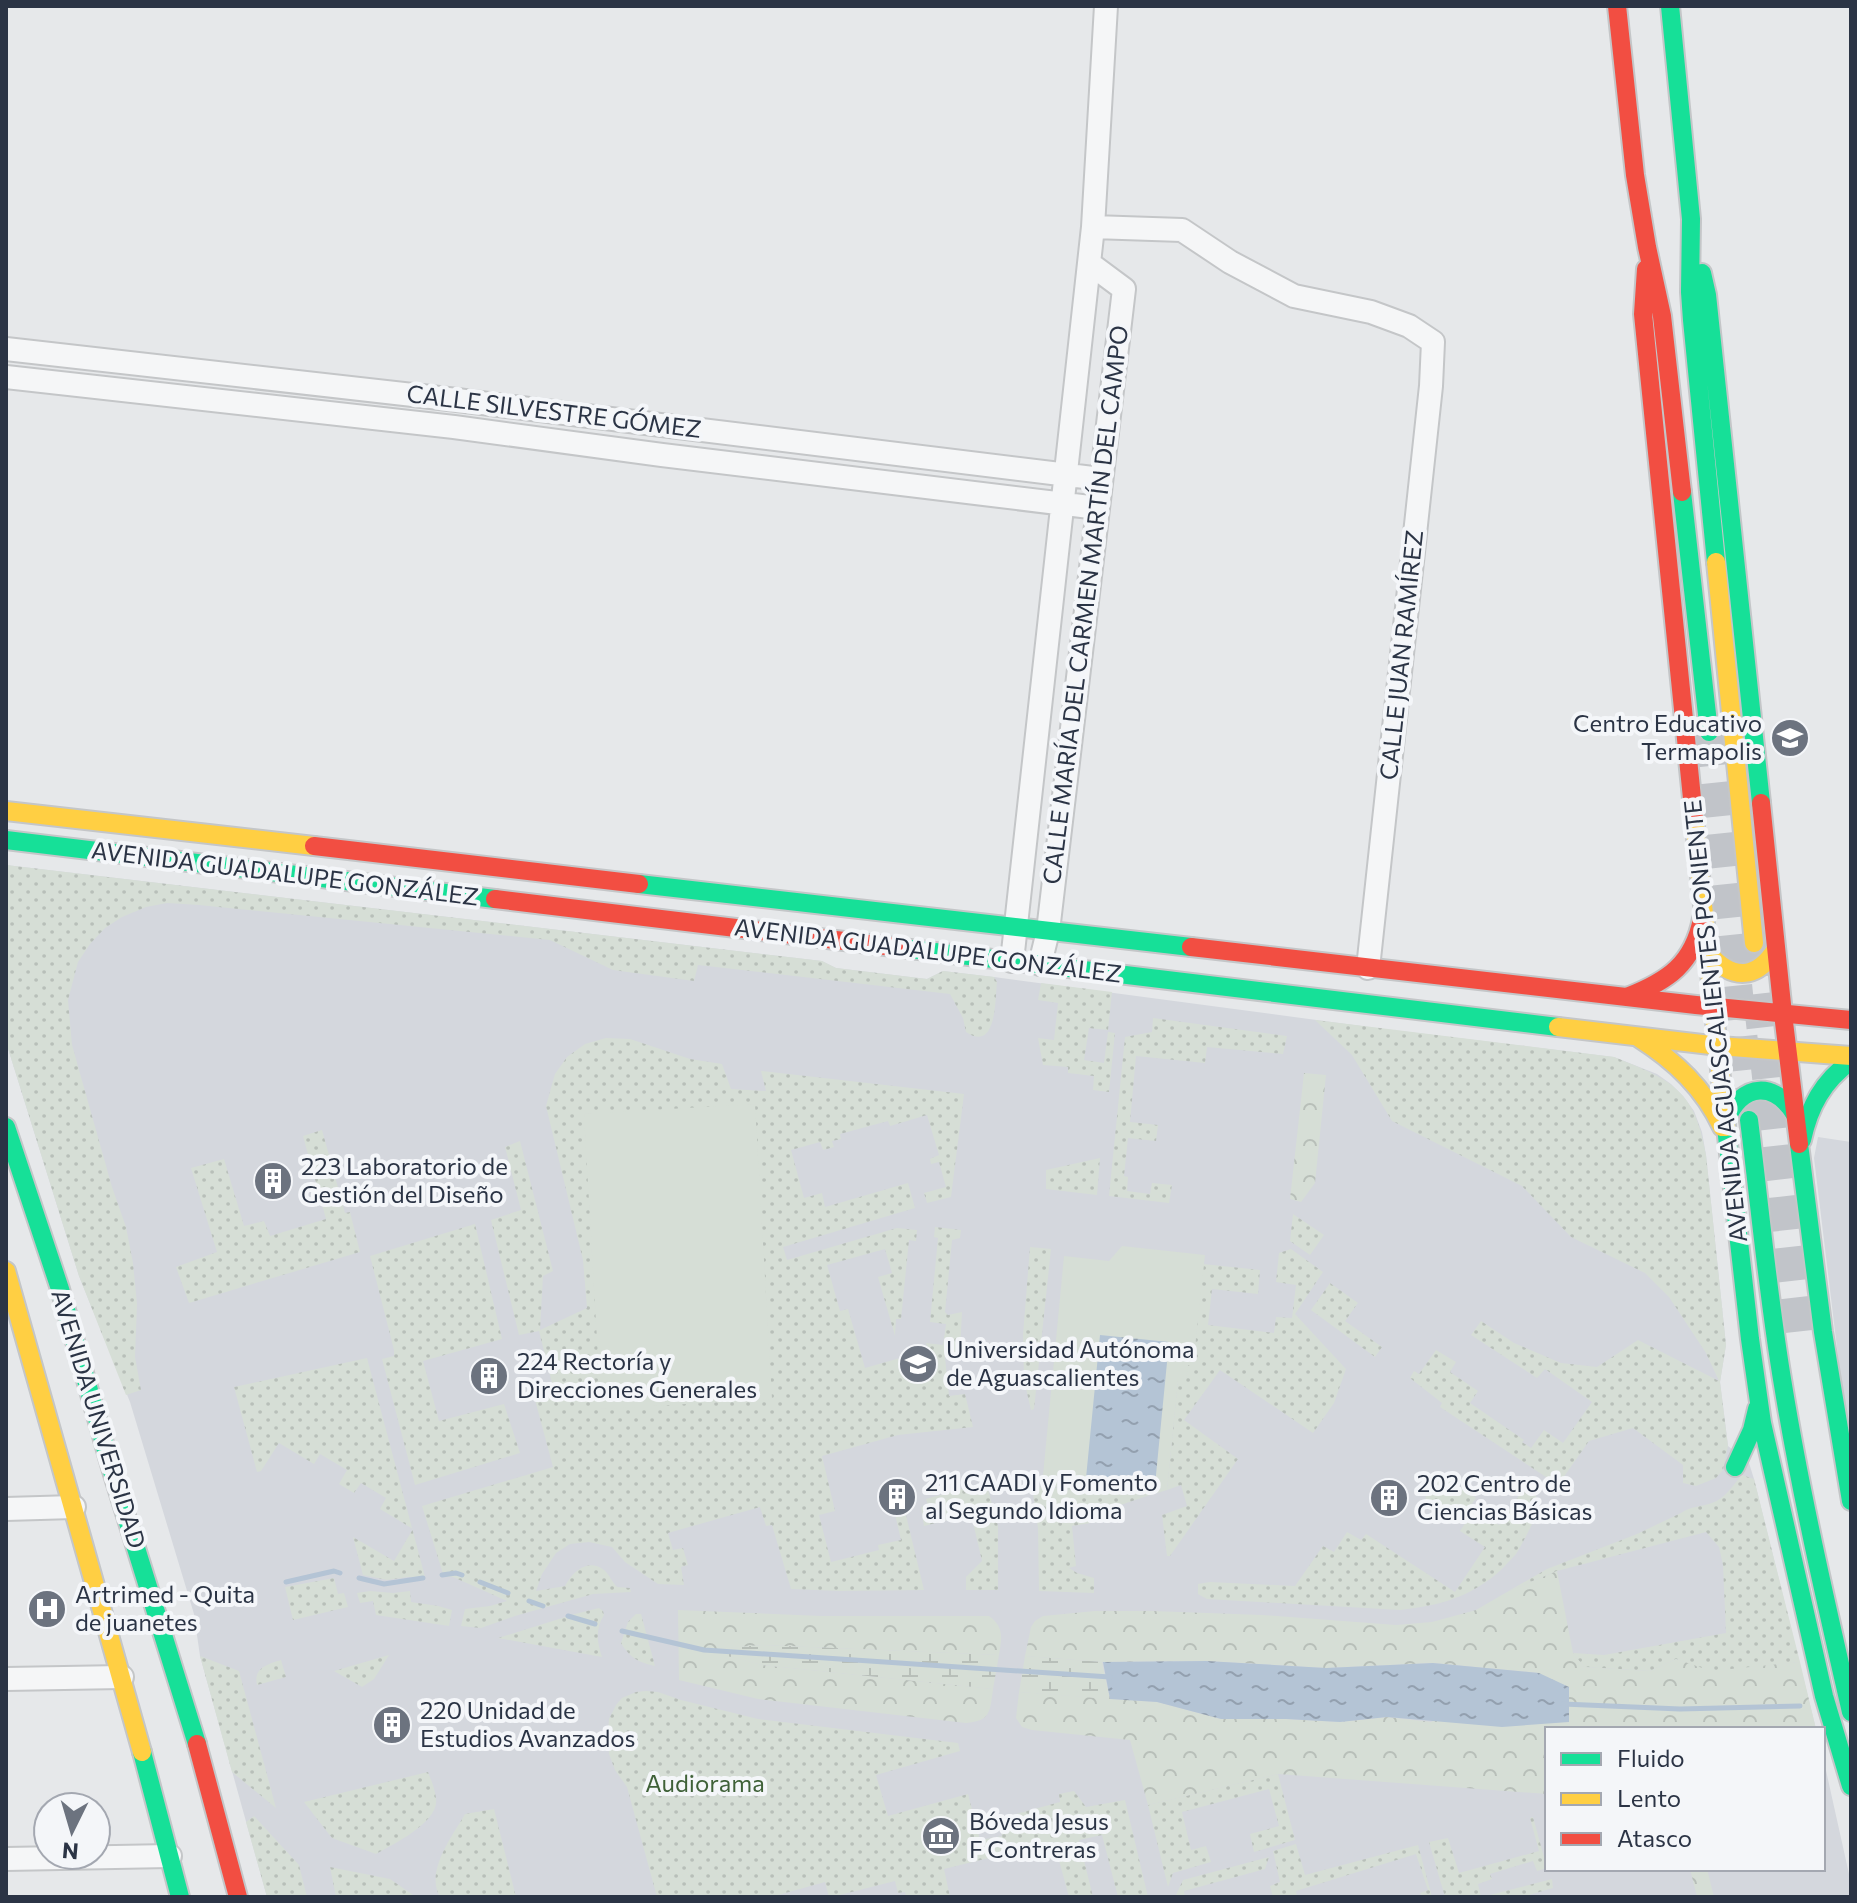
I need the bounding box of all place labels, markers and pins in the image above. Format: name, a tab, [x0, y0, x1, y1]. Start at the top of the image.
place label: Centro Educativo Termapolis	[1573, 708, 1762, 765]
school or university icon: Centro Educativo Termapolis	[1769, 717, 1811, 759]
place label: 223 Laboratorio de Gestión del Diseño	[301, 1151, 508, 1208]
building icon: 223 Laboratorio de Gestión del Diseño	[252, 1160, 294, 1202]
place label: Universidad Autónoma de Aguascalientes	[946, 1334, 1194, 1391]
school or university icon: Universidad Autónoma de Aguascalientes	[897, 1343, 939, 1385]
place label: 224 Rectoría y Direcciones Generales	[517, 1346, 757, 1403]
building icon: 224 Rectoría y Direcciones Generales	[468, 1355, 510, 1397]
place label: 211 CAADI y Fomento al Segundo Idioma	[925, 1467, 1158, 1524]
place label: 202 Centro de Ciencias Básicas	[1417, 1468, 1593, 1525]
building icon: 211 CAADI y Fomento al Segundo Idioma	[876, 1476, 918, 1518]
building icon: 202 Centro de Ciencias Básicas	[1368, 1477, 1410, 1519]
place label: Artrimed - Quita de juanetes	[75, 1579, 255, 1636]
hospital icon: Artrimed - Quita de juanetes	[26, 1588, 68, 1630]
place label: 220 Unidad de Estudios Avanzados	[420, 1695, 635, 1752]
building icon: 220 Unidad de Estudios Avanzados	[371, 1704, 413, 1746]
place label: Bóveda Jesus F Contreras	[969, 1806, 1109, 1863]
museum icon: Bóveda Jesus F Contreras	[920, 1815, 962, 1857]

